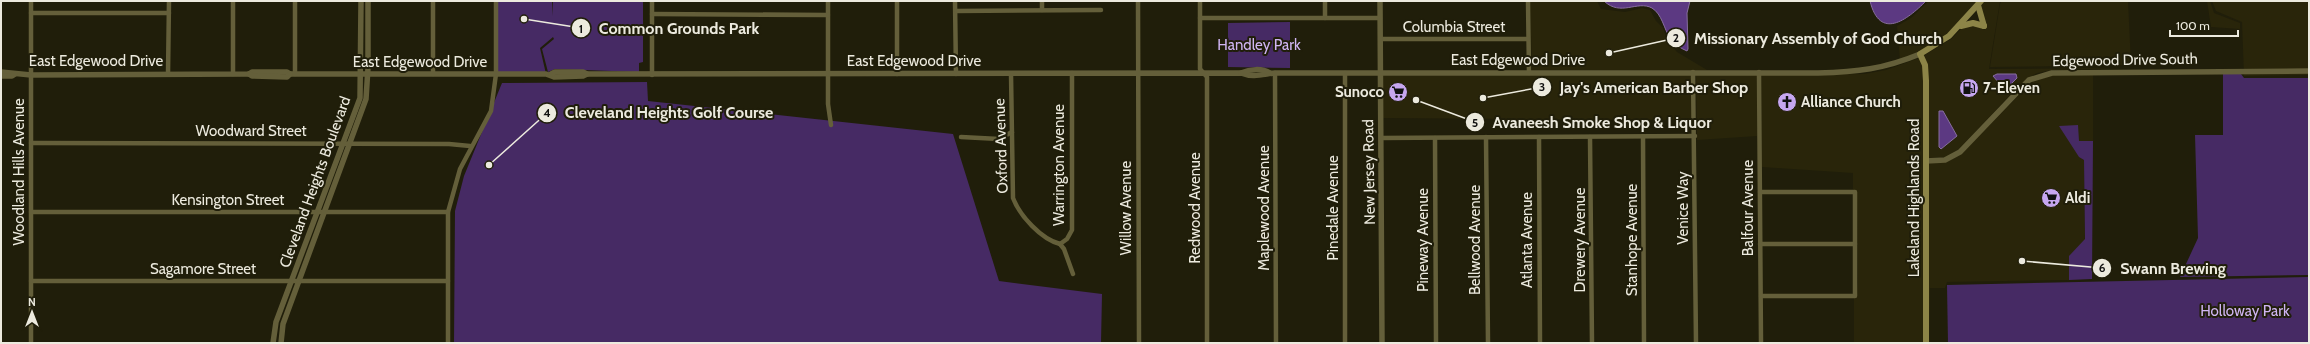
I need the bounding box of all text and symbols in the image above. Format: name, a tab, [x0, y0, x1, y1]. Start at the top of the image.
scale bar	[2170, 12, 2238, 38]
callout: Common Grounds Park	[571, 14, 768, 42]
street label: Columbia Street	[1403, 18, 1505, 36]
text: 100 m	[2176, 18, 2210, 33]
text: Common Grounds Park	[599, 19, 759, 38]
text: 1	[579, 21, 583, 36]
callout: Missionary Assembly of God Church	[1666, 24, 1950, 52]
text: Missionary Assembly of God Church	[1694, 29, 1942, 48]
text: 2	[1673, 30, 1679, 45]
park label: Handley Park	[1217, 36, 1301, 54]
street label: Edgewood Drive South	[2052, 50, 2198, 70]
street label: East Edgewood Drive	[1451, 51, 1585, 69]
street label: East Edgewood Drive	[29, 52, 163, 70]
street label: East Edgewood Drive	[847, 52, 981, 70]
street label: East Edgewood Drive	[353, 53, 487, 71]
callout: Jay's American Barber Shop	[1532, 73, 1756, 101]
fuel station icon: 7-Eleven	[1958, 77, 1980, 99]
text: Jay's American Barber Shop	[1559, 78, 1748, 97]
text: 3	[1539, 79, 1545, 94]
place label: 7-Eleven	[1983, 79, 2040, 97]
supermarket icon: Sunoco	[1387, 81, 1409, 103]
place label: Sunoco	[1335, 83, 1384, 101]
church icon: Alliance Church	[1776, 91, 1798, 113]
place label: Alliance Church	[1801, 93, 1901, 111]
street label: Cleveland Heights Boulevard	[276, 94, 354, 270]
street label: Woodland Hills Avenue	[10, 98, 28, 246]
street label: Oxford Avenue	[990, 98, 1012, 194]
callout: Cleveland Heights Golf Course	[537, 99, 781, 127]
text: Cleveland Heights Golf Course	[565, 103, 773, 122]
street label: Warrington Avenue	[1050, 104, 1068, 226]
text: 4	[543, 105, 551, 120]
callout: Avaneesh Smoke Shop & Liquor	[1465, 108, 1720, 136]
text: Avaneesh Smoke Shop & Liquor	[1493, 113, 1712, 132]
text: 5	[1472, 115, 1478, 130]
street label: New Jersey Road	[1359, 119, 1379, 225]
street label: Lakeland Highlands Road	[1905, 119, 1923, 277]
street label: Woodward Street	[195, 122, 307, 140]
street label: Maplewood Avenue	[1255, 145, 1273, 271]
street label: Redwood Avenue	[1186, 152, 1204, 264]
street label: Pinedale Avenue	[1324, 155, 1342, 261]
street label: Balfour Avenue	[1739, 160, 1757, 256]
street label: Willow Avenue	[1117, 161, 1135, 255]
street label: Venice Way	[1674, 171, 1692, 245]
street label: Stanhope Avenue	[1623, 183, 1641, 296]
street label: Bellwood Avenue	[1466, 185, 1484, 295]
street label: Drewery Avenue	[1571, 187, 1589, 292]
supermarket icon: Aldi	[2040, 187, 2062, 209]
street label: Pineway Avenue	[1414, 188, 1432, 292]
place label: Aldi	[2065, 189, 2090, 207]
street label: Kensington Street	[172, 191, 284, 209]
street label: Atlanta Avenue	[1518, 192, 1536, 288]
callout: Swann Brewing	[2092, 254, 2234, 282]
text: Swann Brewing	[2120, 259, 2226, 278]
street label: Sagamore Street	[150, 260, 256, 278]
text: 6	[2099, 260, 2106, 275]
north arrow	[12, 292, 52, 332]
text: N	[28, 295, 36, 309]
park label: Holloway Park	[2200, 302, 2290, 320]

